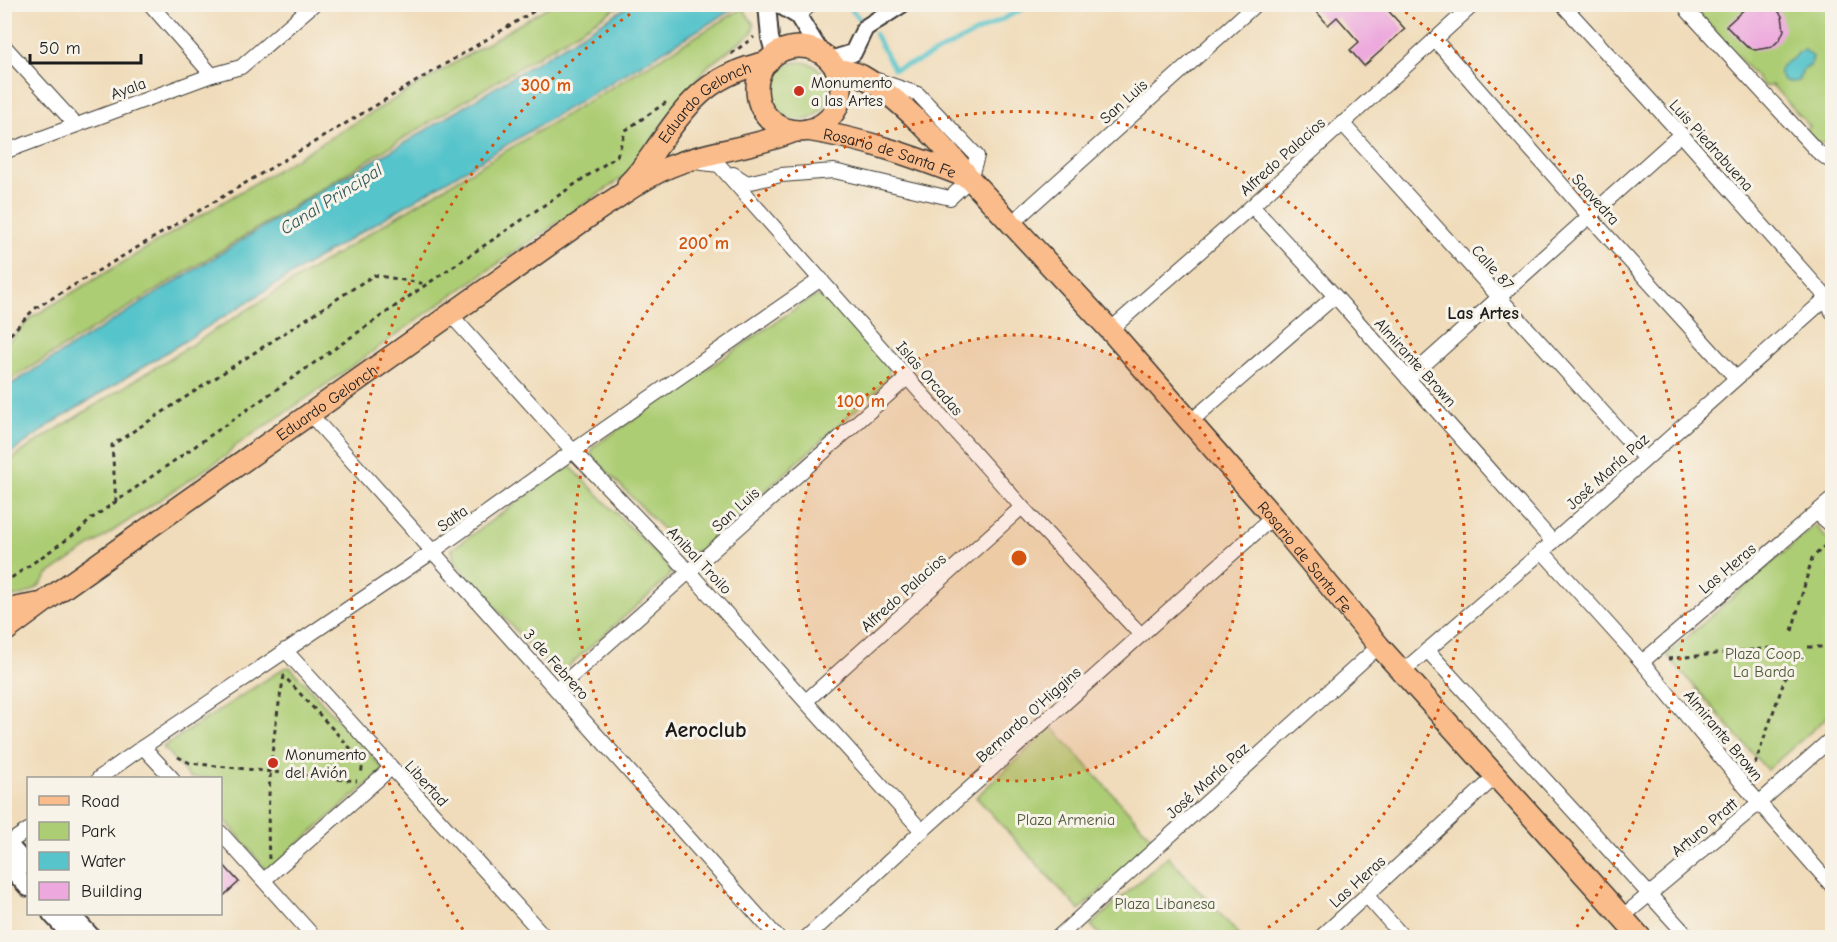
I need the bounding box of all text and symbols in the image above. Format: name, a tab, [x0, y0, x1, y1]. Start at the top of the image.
scale bar	[30, 27, 141, 65]
text: 50 m	[39, 38, 81, 59]
street label: Eduardo Gelonch	[655, 59, 754, 147]
street label: Ayala	[108, 74, 148, 104]
place label: Monumento a las Artes	[811, 74, 893, 110]
text: 300 m	[521, 75, 571, 96]
street label: San Luis	[1096, 76, 1151, 128]
marker: Monumento a las Artes	[792, 84, 806, 98]
street label: Luis Piedrabuena	[1665, 96, 1757, 195]
street label: Alfredo Palacios	[1236, 114, 1329, 200]
street label: Rosario de Santa Fe	[822, 125, 959, 182]
water label: Canal Principal	[276, 159, 387, 239]
street label: Saavedra	[1568, 170, 1623, 229]
text: 200 m	[679, 233, 729, 254]
street label: Calle 87	[1467, 241, 1517, 294]
district label: Las Artes	[1447, 303, 1519, 324]
street label: Almirante Brown	[1371, 315, 1460, 411]
street label: Islas Orcadas	[892, 338, 967, 420]
street label: Eduardo Gelonch	[273, 361, 381, 445]
text: 100 m	[837, 391, 885, 412]
street label: José María Paz	[1563, 430, 1653, 513]
street label: San Luis	[708, 484, 763, 536]
street label: Rosario de Santa Fe	[1254, 498, 1355, 616]
street label: Salta	[434, 502, 471, 536]
street label: Anibal Troilo	[663, 523, 735, 598]
street label: Las Heras	[1696, 540, 1760, 598]
centre of rings	[1009, 548, 1029, 568]
street label: Alfredo Palacios	[857, 550, 950, 636]
street label: 3 de Febrero	[520, 626, 593, 704]
park label: Plaza Coop. La Barda	[1725, 645, 1803, 681]
street label: Bernardo O'Higgins	[973, 663, 1085, 766]
street label: Almirante Brown	[1680, 687, 1766, 785]
district label: Aeroclub	[665, 717, 747, 743]
street label: José María Paz	[1163, 739, 1253, 822]
place label: Monumento del Avión	[285, 746, 367, 782]
marker: Monumento del Avión	[266, 756, 280, 770]
street label: Libertad	[401, 757, 451, 810]
legend	[27, 777, 222, 915]
text: Road	[81, 791, 120, 812]
street label: Arturo Pratt	[1668, 795, 1742, 861]
park label: Plaza Armenia	[1017, 811, 1115, 829]
text: Park	[81, 821, 116, 842]
text: Water	[81, 851, 126, 872]
street label: Las Heras	[1326, 852, 1389, 911]
text: Building	[81, 881, 143, 902]
park label: Plaza Libanesa	[1114, 895, 1216, 913]

